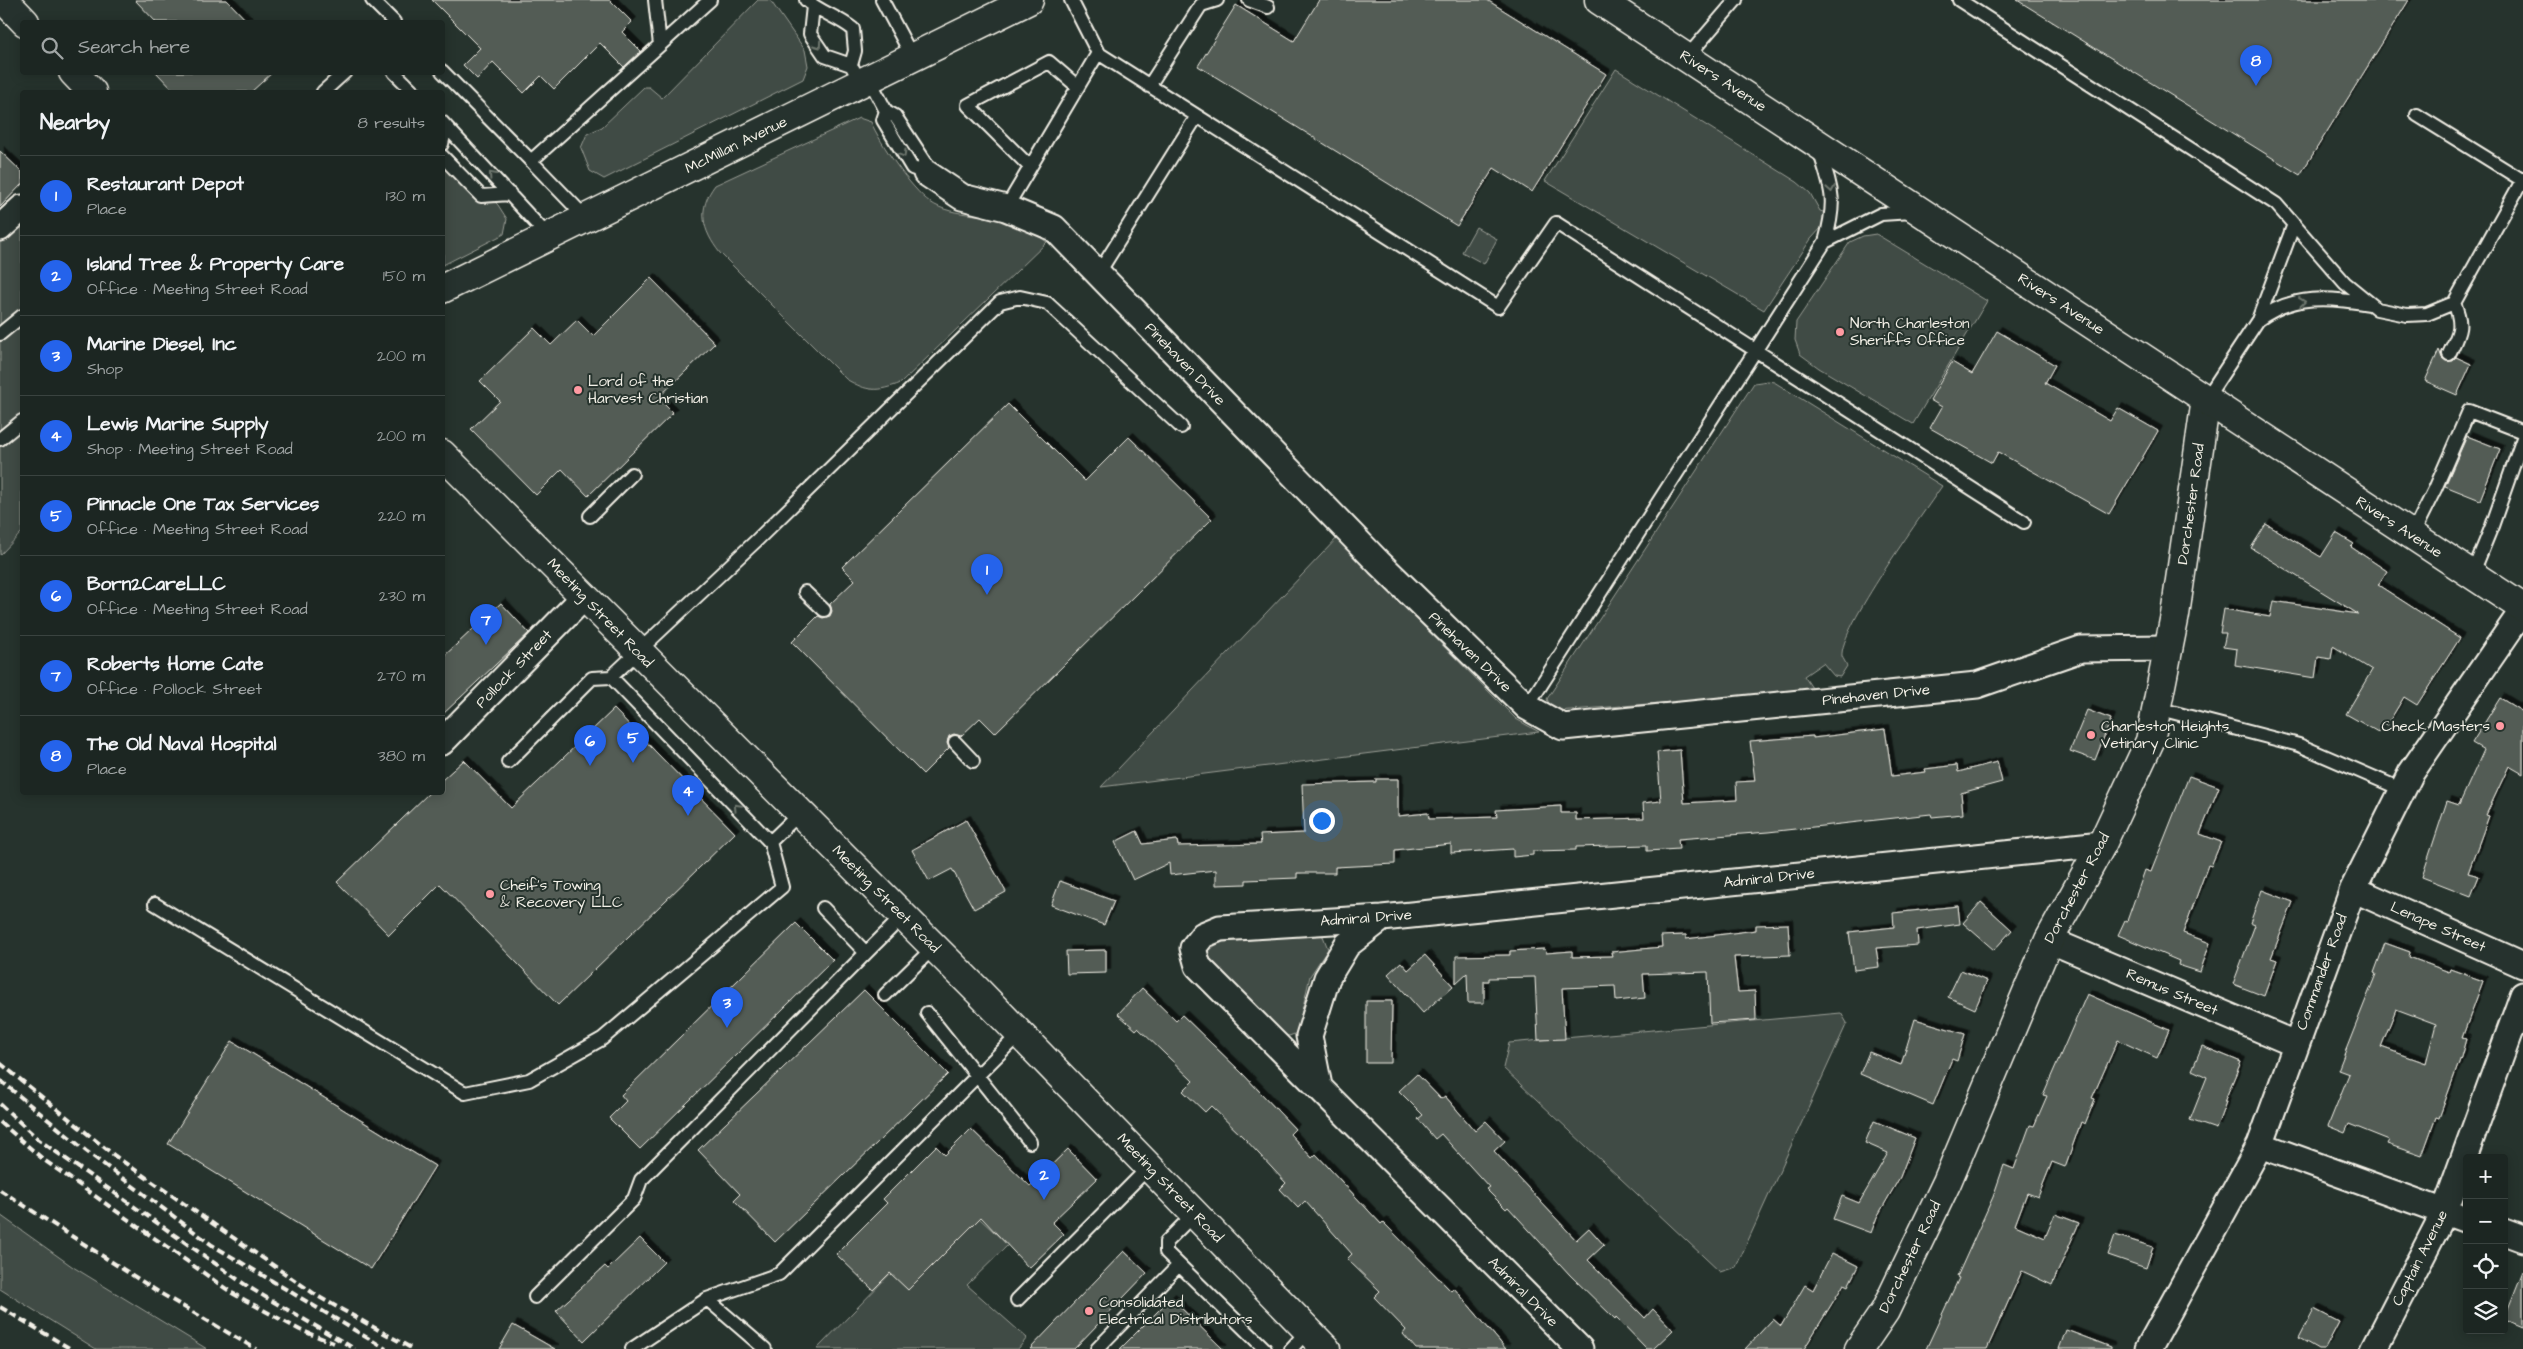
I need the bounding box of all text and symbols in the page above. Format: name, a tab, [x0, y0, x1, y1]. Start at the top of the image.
search box	[20, 20, 445, 75]
icon: search	[38, 34, 66, 62]
text: Search here	[78, 34, 190, 61]
one-way arrow	[812, 39, 820, 48]
street label: Rivers Avenue	[1676, 45, 1770, 117]
pin: 8	[2240, 45, 2272, 86]
text: Nearby	[40, 108, 110, 137]
street label: McMillan Avenue	[681, 111, 791, 179]
text: 8 results	[358, 112, 425, 134]
one-way arrow	[897, 148, 907, 157]
text: Restaurant Depot	[87, 171, 244, 198]
one-way arrow	[489, 171, 498, 180]
text: 1	[55, 185, 57, 207]
text: 130 m	[386, 185, 425, 207]
one-way arrow	[1825, 185, 1835, 194]
text: Place	[87, 198, 127, 220]
text: Island Tree & Property Care	[87, 251, 344, 278]
text: 2	[51, 265, 61, 287]
text: 150 m	[383, 265, 425, 287]
street label: Rivers Avenue	[2014, 268, 2108, 340]
text: Office · Meeting Street Road	[87, 278, 308, 300]
one-way arrow	[2298, 297, 2306, 307]
place label: North Charleston Sheriffs Office	[1850, 313, 1970, 351]
street label: Pinehaven Drive	[1140, 318, 1230, 410]
marker: North Charleston Sheriffs Office	[1834, 326, 1846, 338]
text: Marine Diesel, Inc	[87, 331, 237, 358]
text: 3	[52, 345, 60, 367]
text: 200 m	[377, 345, 425, 367]
text: Shop	[87, 358, 123, 380]
place label: Lord of the Harvest Christian	[588, 371, 709, 409]
marker: Lord of the Harvest Christian	[572, 384, 584, 396]
text: Lewis Marine Supply	[87, 411, 268, 438]
text: 4	[51, 425, 61, 447]
text: 200 m	[377, 425, 425, 447]
text: Shop · Meeting Street Road	[87, 438, 293, 460]
street label: Dorchester Road	[2172, 442, 2210, 566]
text: Pinnacle One Tax Services	[87, 491, 319, 518]
street label: Rivers Avenue	[2352, 491, 2446, 563]
text: 5	[50, 505, 62, 527]
text: 220 m	[378, 505, 425, 527]
text: Office · Meeting Street Road	[87, 518, 308, 540]
street label: Meeting Street Road	[541, 554, 658, 673]
pin: 1	[971, 554, 1003, 595]
text: Born2CareLLC	[87, 571, 226, 598]
text: 6	[51, 585, 61, 607]
text: 230 m	[379, 585, 425, 607]
text: Office · Meeting Street Road	[87, 598, 308, 620]
pin: 7	[470, 604, 502, 645]
street label: Pinehaven Drive	[1424, 607, 1516, 697]
street label: Pollock Street	[471, 625, 557, 713]
text: Roberts Home Cate	[87, 651, 263, 678]
text: 7	[51, 665, 61, 687]
text: 270 m	[377, 665, 425, 687]
text: Office · Pollock Street	[87, 678, 262, 700]
street label: Pinehaven Drive	[1821, 679, 1931, 711]
place label: Charleston Heights Vetinary Clinic	[2101, 716, 2230, 755]
place label: Check Masters	[2382, 716, 2490, 737]
marker: Check Masters	[2494, 720, 2506, 732]
pin: 5	[617, 722, 649, 763]
pin: 6	[574, 725, 606, 766]
marker: Charleston Heights Vetinary Clinic	[2085, 729, 2097, 741]
text: The Old Naval Hospital	[87, 731, 276, 758]
text: 8	[51, 745, 61, 767]
text: 380 m	[378, 745, 425, 767]
text: Place	[87, 758, 127, 780]
pin: 4	[672, 775, 704, 816]
one-way arrow	[734, 803, 743, 812]
your location	[1309, 808, 1335, 834]
street label: Dorchester Road	[2039, 829, 2115, 947]
street label: Meeting Street Road	[827, 840, 945, 959]
street label: Admiral Drive	[1722, 863, 1816, 893]
place label: Cheif's Towing & Recovery LLC	[500, 875, 623, 914]
marker: Cheif's Towing & Recovery LLC	[484, 888, 496, 900]
street label: Lenape Street	[2387, 897, 2489, 957]
street label: Admiral Drive	[1320, 904, 1412, 932]
street label: Commander Road	[2291, 911, 2353, 1033]
street label: Remus Street	[2123, 963, 2221, 1021]
pin: 3	[711, 987, 743, 1028]
street label: Meeting Street Road	[1111, 1129, 1228, 1248]
map controls	[2463, 1154, 2508, 1334]
button: +	[2463, 1154, 2508, 1199]
pin: 2	[1028, 1159, 1060, 1200]
street label: Dorchester Road	[1874, 1197, 1946, 1316]
button: −	[2463, 1199, 2508, 1244]
street label: Captain Avenue	[2387, 1207, 2453, 1309]
button: locate	[2463, 1244, 2508, 1289]
street label: Admiral Drive	[1483, 1252, 1563, 1332]
button: layers	[2463, 1289, 2508, 1334]
place label: Consolidated Electrical Distributors	[1099, 1292, 1253, 1330]
marker: Consolidated Electrical Distributors	[1083, 1305, 1095, 1317]

